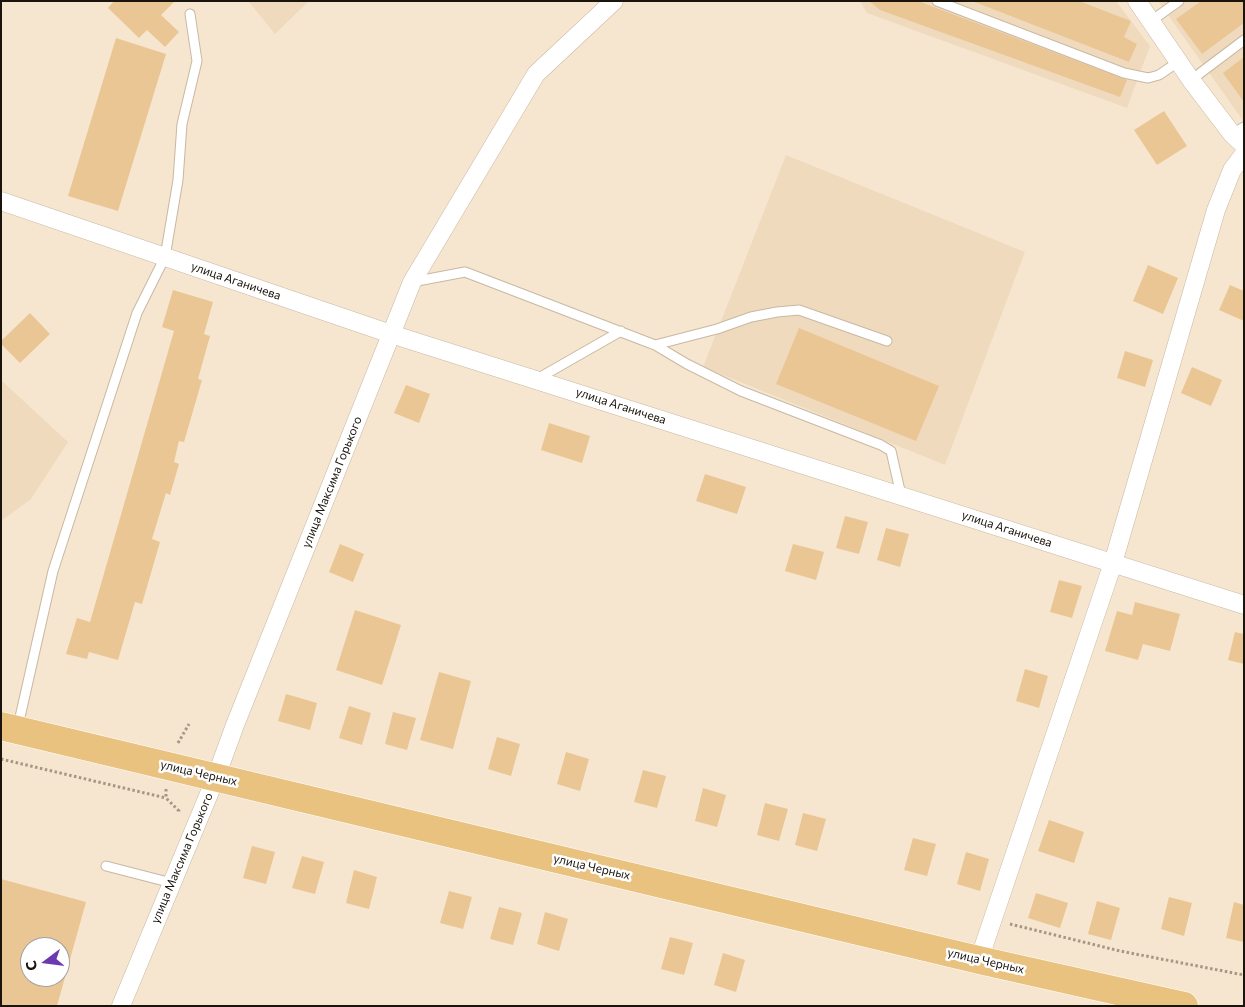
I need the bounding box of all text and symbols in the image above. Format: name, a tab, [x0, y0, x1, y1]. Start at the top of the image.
street label: улица Аганичева	[189, 259, 283, 303]
street label: улица Аганичева	[574, 385, 668, 427]
street label: улица Максима Горького	[299, 414, 365, 550]
street label: улица Аганичева	[960, 508, 1054, 550]
street label: улица Черных	[159, 757, 239, 789]
street label: улица Максима Горького	[148, 790, 216, 926]
street label: улица Черных	[552, 851, 632, 883]
north arrow	[20, 937, 70, 987]
street label: улица Черных	[946, 945, 1026, 977]
text: С	[22, 959, 40, 973]

